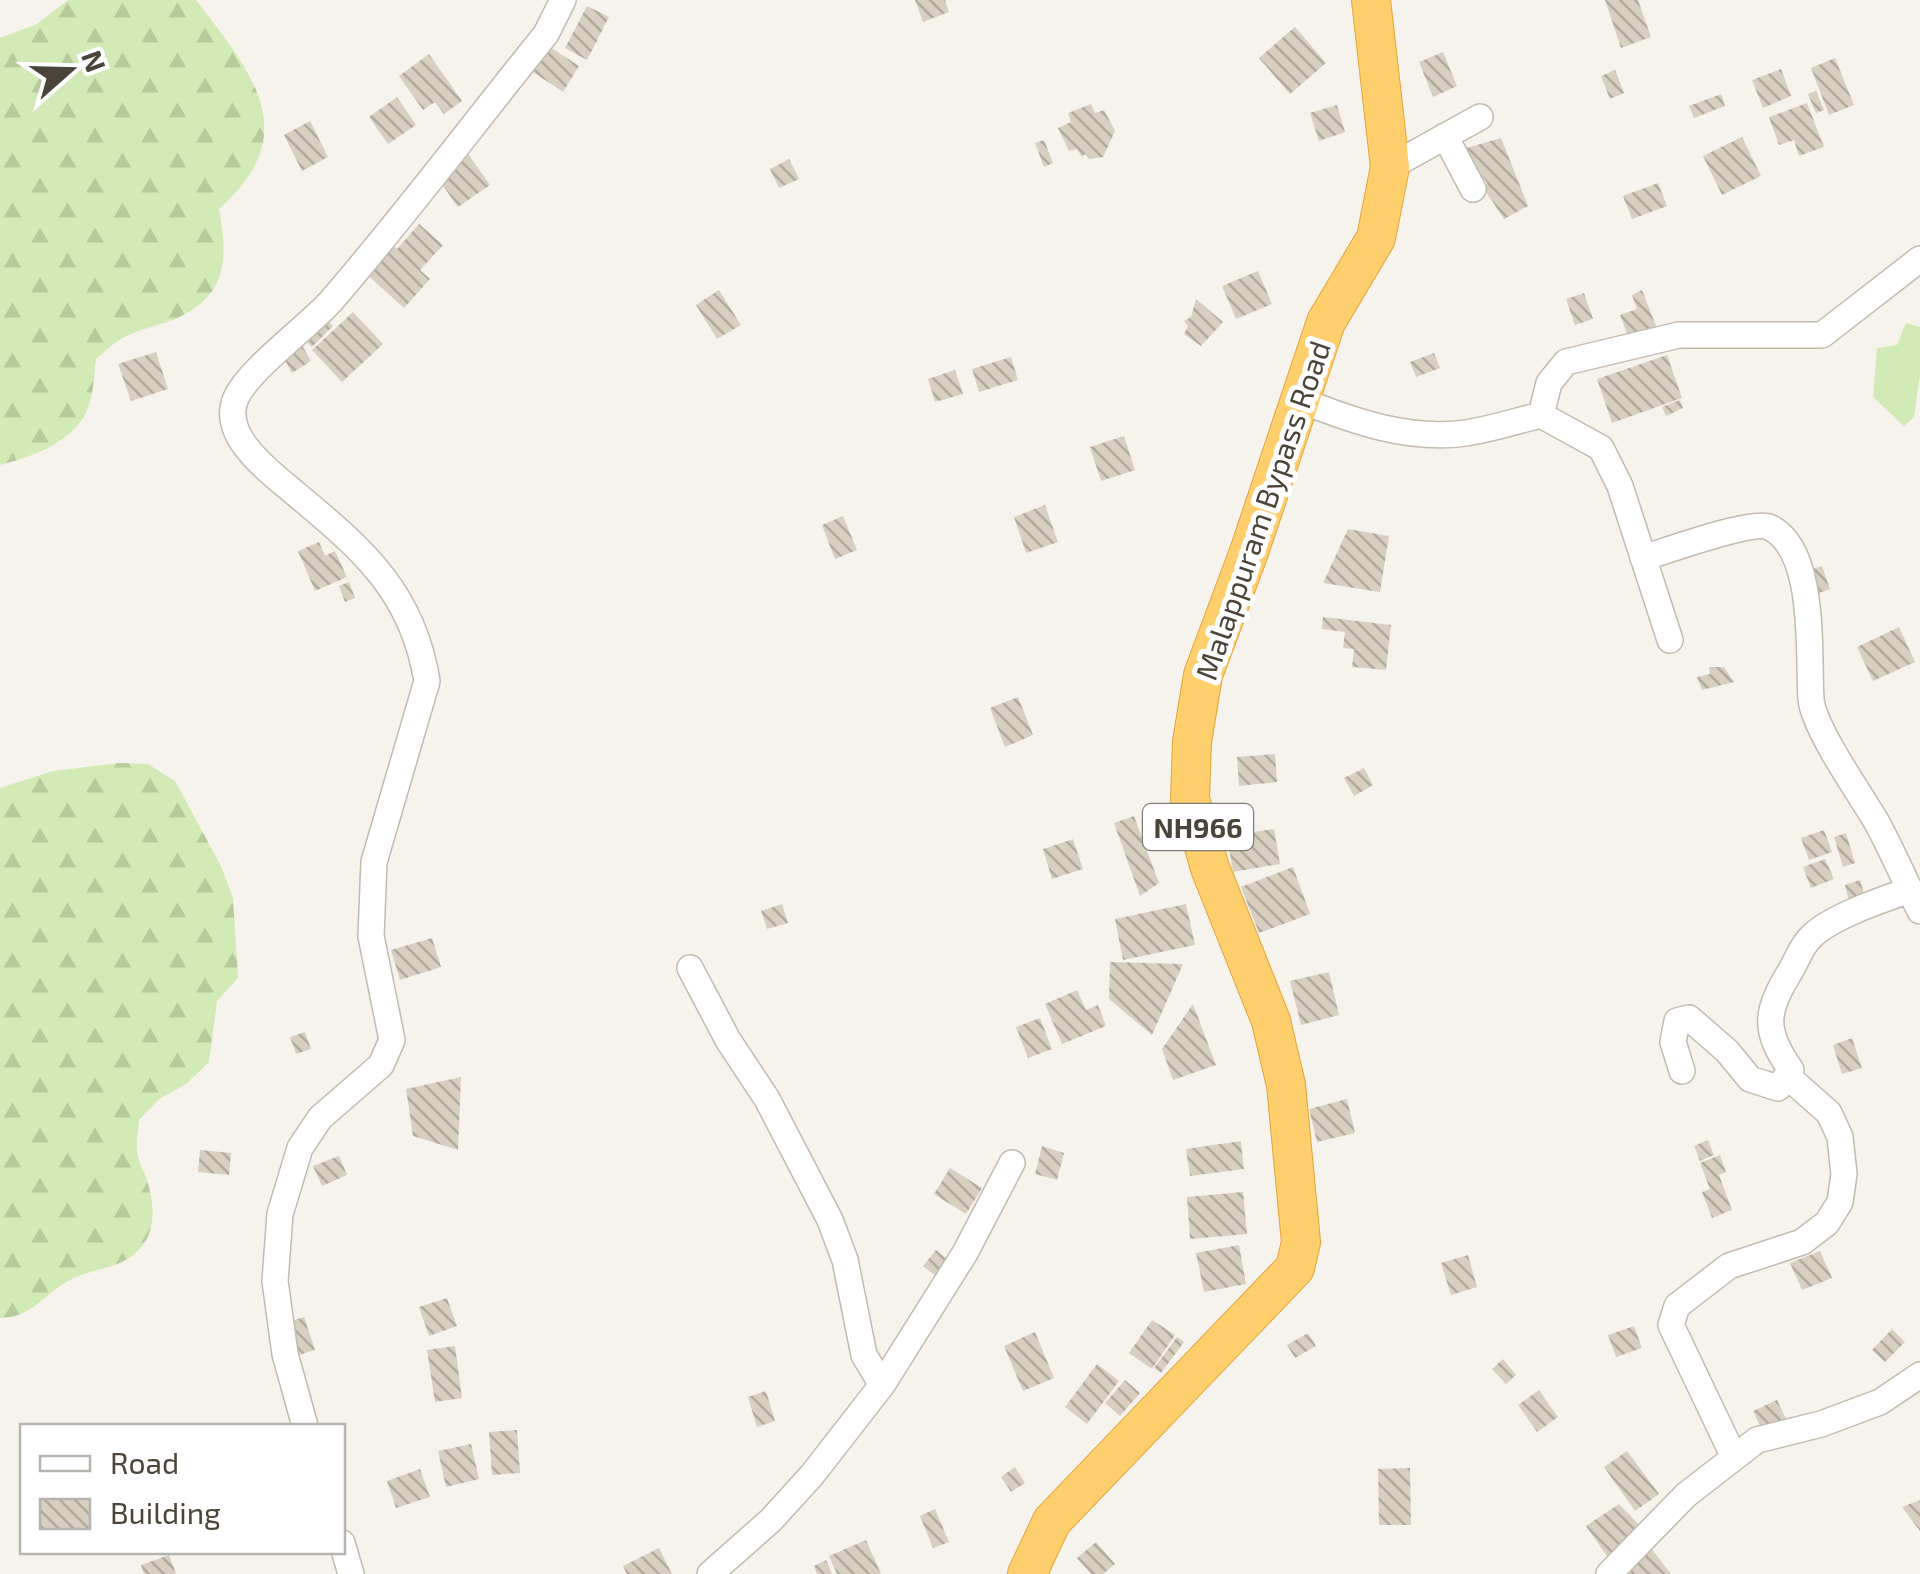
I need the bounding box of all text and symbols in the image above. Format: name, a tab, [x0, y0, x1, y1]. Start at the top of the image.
north arrow	[20, 20, 120, 120]
text: N	[75, 46, 114, 76]
street label: Malappuram Bypass Road	[1187, 336, 1337, 684]
road number: NH966	[1143, 804, 1253, 850]
legend	[20, 1424, 345, 1554]
text: Road	[110, 1444, 179, 1480]
text: Building	[110, 1494, 221, 1530]

